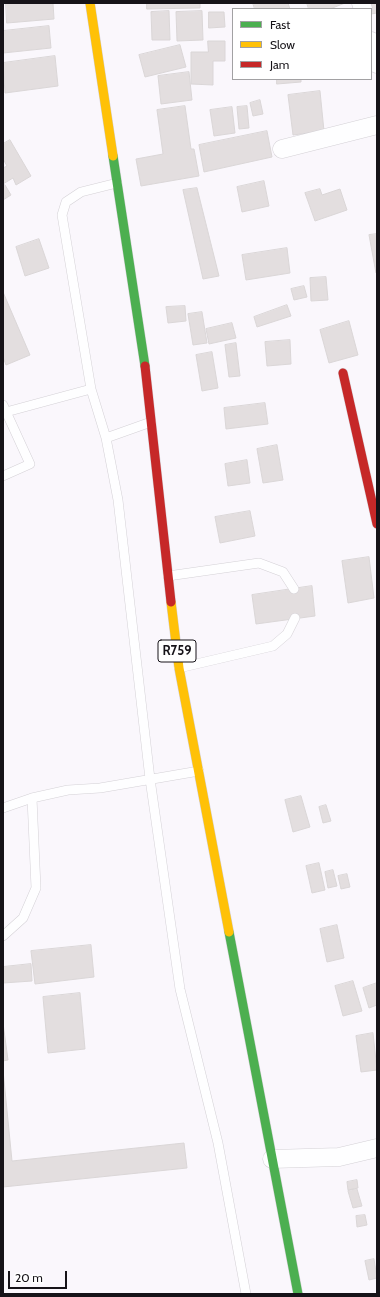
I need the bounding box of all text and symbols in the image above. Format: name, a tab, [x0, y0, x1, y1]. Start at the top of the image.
legend	[232, 8, 372, 80]
text: Fast	[270, 17, 290, 32]
text: Slow	[270, 37, 295, 52]
text: Jam	[270, 57, 289, 72]
road number: R759	[158, 640, 196, 662]
scale bar	[10, 1263, 69, 1289]
text: 20 m	[15, 1270, 43, 1285]

